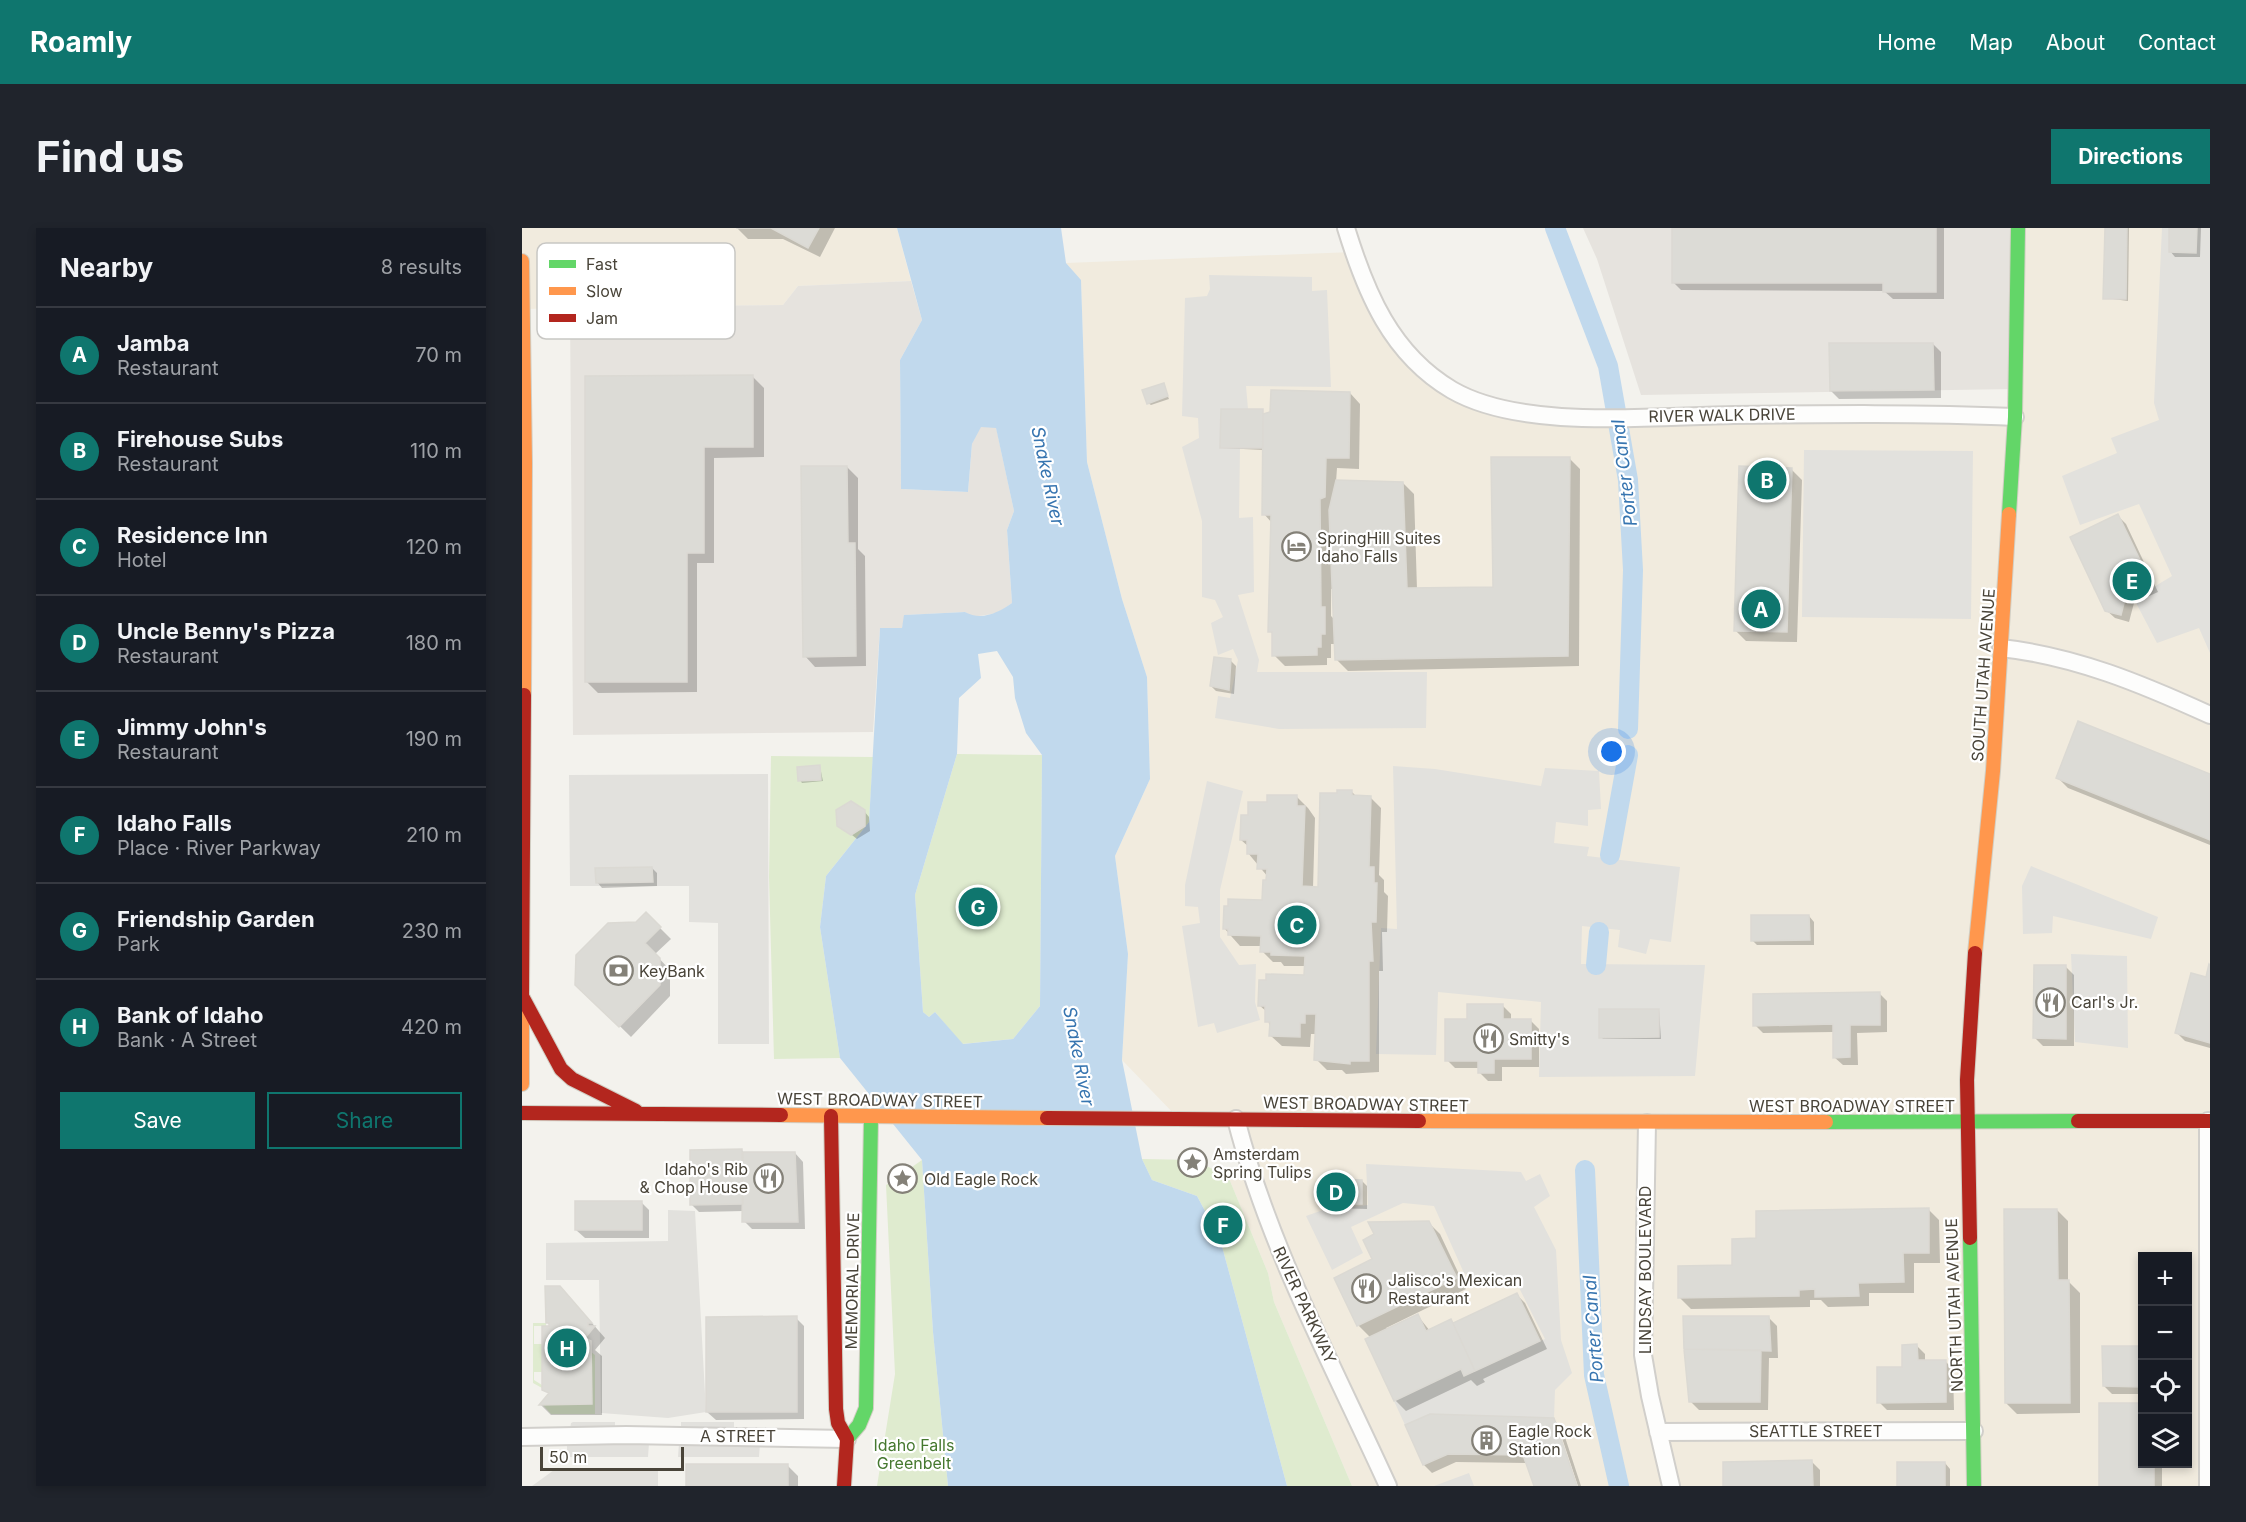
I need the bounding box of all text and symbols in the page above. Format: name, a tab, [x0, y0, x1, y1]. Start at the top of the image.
text: Roamly	[30, 25, 132, 59]
text: Home	[1877, 30, 1936, 55]
text: Map	[1969, 30, 2013, 55]
text: About	[2046, 30, 2105, 55]
text: Contact	[2138, 30, 2216, 55]
button: Directions	[2051, 129, 2210, 184]
text: Find us	[36, 131, 184, 182]
legend	[537, 243, 735, 339]
text: Nearby	[60, 252, 153, 283]
text: Fast	[586, 254, 618, 274]
text: 8 results	[381, 255, 462, 279]
text: Slow	[586, 281, 623, 301]
text: Jam	[586, 308, 618, 328]
text: Jamba	[117, 330, 190, 356]
text: A	[72, 343, 87, 367]
text: 70 m	[415, 343, 462, 367]
text: Restaurant	[117, 356, 219, 380]
street label: RIVER WALK DRIVE	[1648, 404, 1796, 426]
water label: Porter Canal	[1607, 418, 1641, 528]
water label: Snake River	[1027, 424, 1069, 529]
text: Firehouse Subs	[117, 426, 283, 452]
text: B	[73, 439, 86, 463]
text: 110 m	[410, 439, 462, 463]
text: Restaurant	[117, 452, 219, 476]
pin: B	[1748, 458, 1786, 502]
text: Residence Inn	[117, 522, 268, 548]
place label: SpringHill Suites Idaho Falls	[1317, 528, 1441, 566]
hotel icon: SpringHill Suites Idaho Falls	[1280, 531, 1312, 563]
text: C	[72, 535, 87, 559]
text: 120 m	[406, 535, 462, 559]
text: Hotel	[117, 548, 167, 572]
pin: E	[2112, 558, 2152, 604]
pin: A	[1742, 586, 1780, 632]
street label: SOUTH UTAH AVENUE	[1967, 588, 1999, 762]
text: Uncle Benny's Pizza	[117, 618, 335, 644]
text: D	[72, 631, 87, 655]
text: 180 m	[406, 631, 462, 655]
text: Restaurant	[117, 644, 219, 668]
text: Jimmy John's	[117, 714, 267, 740]
text: E	[73, 727, 86, 751]
text: 190 m	[406, 727, 462, 751]
your location	[1597, 737, 1626, 766]
text: Restaurant	[117, 740, 219, 764]
text: Idaho Falls	[117, 810, 232, 836]
text: F	[74, 823, 85, 847]
text: 210 m	[406, 823, 462, 847]
text: Place · River Parkway	[117, 836, 321, 860]
pin: G	[958, 884, 998, 930]
pin: C	[1278, 902, 1316, 948]
text: Friendship Garden	[117, 906, 315, 932]
text: G	[72, 919, 87, 943]
text: 230 m	[402, 919, 462, 943]
text: Park	[117, 932, 160, 956]
bank icon: KeyBank	[602, 955, 634, 987]
place label: KeyBank	[639, 961, 705, 981]
restaurant icon: Carl's Jr.	[2034, 986, 2066, 1018]
place label: Carl's Jr.	[2071, 992, 2138, 1012]
text: Bank of Idaho	[117, 1002, 263, 1028]
water label: Snake River	[1059, 1004, 1099, 1109]
text: H	[72, 1015, 87, 1039]
text: 420 m	[401, 1015, 462, 1039]
restaurant icon: Smitty's	[1472, 1023, 1504, 1055]
text: Bank · A Street	[117, 1028, 257, 1052]
place label: Smitty's	[1509, 1029, 1570, 1049]
street label: WEST BROADWAY STREET	[777, 1088, 983, 1112]
button: Save	[60, 1092, 255, 1149]
button: Share	[267, 1092, 462, 1149]
street label: WEST BROADWAY STREET	[1263, 1092, 1469, 1116]
street label: WEST BROADWAY STREET	[1749, 1096, 1955, 1116]
place label: Amsterdam Spring Tulips	[1213, 1144, 1312, 1182]
place icon: Amsterdam Spring Tulips	[1176, 1147, 1208, 1179]
place label: Idaho's Rib & Chop House	[639, 1159, 748, 1197]
restaurant icon: Idaho's Rib & Chop House	[753, 1162, 785, 1194]
place icon: Old Eagle Rock	[887, 1163, 919, 1195]
place label: Old Eagle Rock	[924, 1169, 1038, 1189]
pin: D	[1316, 1170, 1356, 1214]
street label: LINDSAY BOULEVARD	[1635, 1186, 1655, 1354]
pin: F	[1204, 1202, 1242, 1248]
street label: MEMORIAL DRIVE	[841, 1212, 863, 1350]
street label: NORTH UTAH AVENUE	[1941, 1218, 1967, 1392]
street label: RIVER PARKWAY	[1269, 1243, 1341, 1367]
map controls	[2138, 1252, 2192, 1468]
button: +	[2138, 1252, 2192, 1306]
place label: Jalisco's Mexican Restaurant	[1388, 1270, 1522, 1308]
restaurant icon: Jalisco's Mexican Restaurant	[1351, 1273, 1383, 1305]
water label: Porter Canal	[1579, 1274, 1607, 1383]
button: −	[2138, 1306, 2192, 1360]
pin: H	[548, 1326, 586, 1370]
button: locate	[2138, 1360, 2192, 1414]
button: layers	[2138, 1414, 2192, 1468]
place label: Eagle Rock Station	[1508, 1421, 1592, 1459]
street label: SEATTLE STREET	[1749, 1421, 1883, 1441]
building icon: Eagle Rock Station	[1471, 1424, 1503, 1456]
street label: A STREET	[700, 1426, 776, 1446]
park label: Idaho Falls Greenbelt	[874, 1435, 954, 1473]
scale bar	[540, 1444, 684, 1472]
text: 50 m	[549, 1447, 587, 1467]

